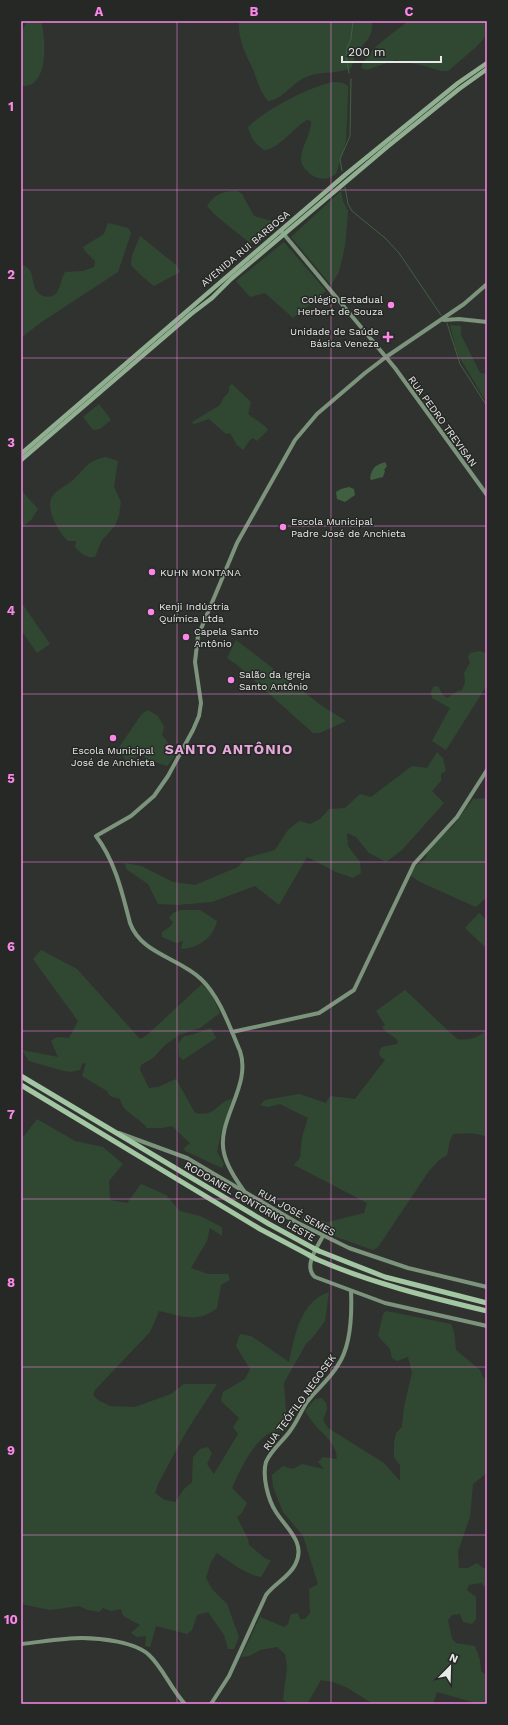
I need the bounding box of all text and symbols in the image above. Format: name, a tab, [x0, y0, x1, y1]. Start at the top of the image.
text: A	[95, 4, 104, 19]
text: B	[250, 4, 259, 19]
text: C	[405, 4, 414, 19]
scale bar	[342, 38, 441, 64]
text: 200 m	[348, 45, 385, 59]
text: 1	[8, 99, 14, 114]
street label: AVENIDA RUI BARBOSA	[199, 208, 292, 289]
text: 2	[7, 267, 15, 282]
place label: Colégio Estadual Herbert de Souza	[297, 294, 383, 317]
marker: Colégio Estadual Herbert de Souza	[386, 300, 396, 310]
place label: Unidade de Saúde Básica Veneza	[290, 326, 379, 349]
marker: Unidade de Saúde Básica Veneza	[382, 331, 394, 343]
street label: RUA PEDRO TREVISAN	[406, 374, 479, 469]
text: 3	[7, 435, 15, 450]
place label: Escola Municipal Padre José de Anchieta	[291, 516, 406, 539]
marker: Escola Municipal Padre José de Anchieta	[278, 522, 288, 532]
marker: KUHN MONTANA	[147, 567, 157, 577]
place label: KUHN MONTANA	[160, 567, 241, 578]
place label: Kenji Indústria Química Ltda	[159, 601, 230, 624]
text: 4	[7, 603, 16, 618]
marker: Kenji Indústria Química Ltda	[146, 607, 156, 617]
place label: Capela Santo Antônio	[194, 626, 259, 649]
marker: Capela Santo Antônio	[181, 632, 191, 642]
place label: Salão da Igreja Santo Antônio	[239, 669, 311, 692]
marker: Salão da Igreja Santo Antônio	[226, 675, 236, 685]
marker: Escola Municipal José de Anchieta	[108, 733, 118, 743]
district label: SANTO ANTÔNIO	[165, 741, 293, 757]
place label: Escola Municipal José de Anchieta	[71, 745, 155, 768]
text: 5	[7, 771, 15, 786]
text: 6	[7, 939, 15, 954]
text: 7	[7, 1107, 15, 1122]
street label: RODOANEL CONTORNO LESTE	[183, 1159, 317, 1243]
street label: RUA JOSÉ SEMES	[256, 1187, 337, 1238]
text: 8	[7, 1275, 15, 1290]
street label: RUA TEÓFILO NEGOSEK	[261, 1352, 338, 1452]
text: 9	[7, 1443, 15, 1458]
text: 10	[4, 1612, 18, 1627]
north arrow	[430, 1647, 470, 1687]
text: N	[447, 1651, 460, 1666]

